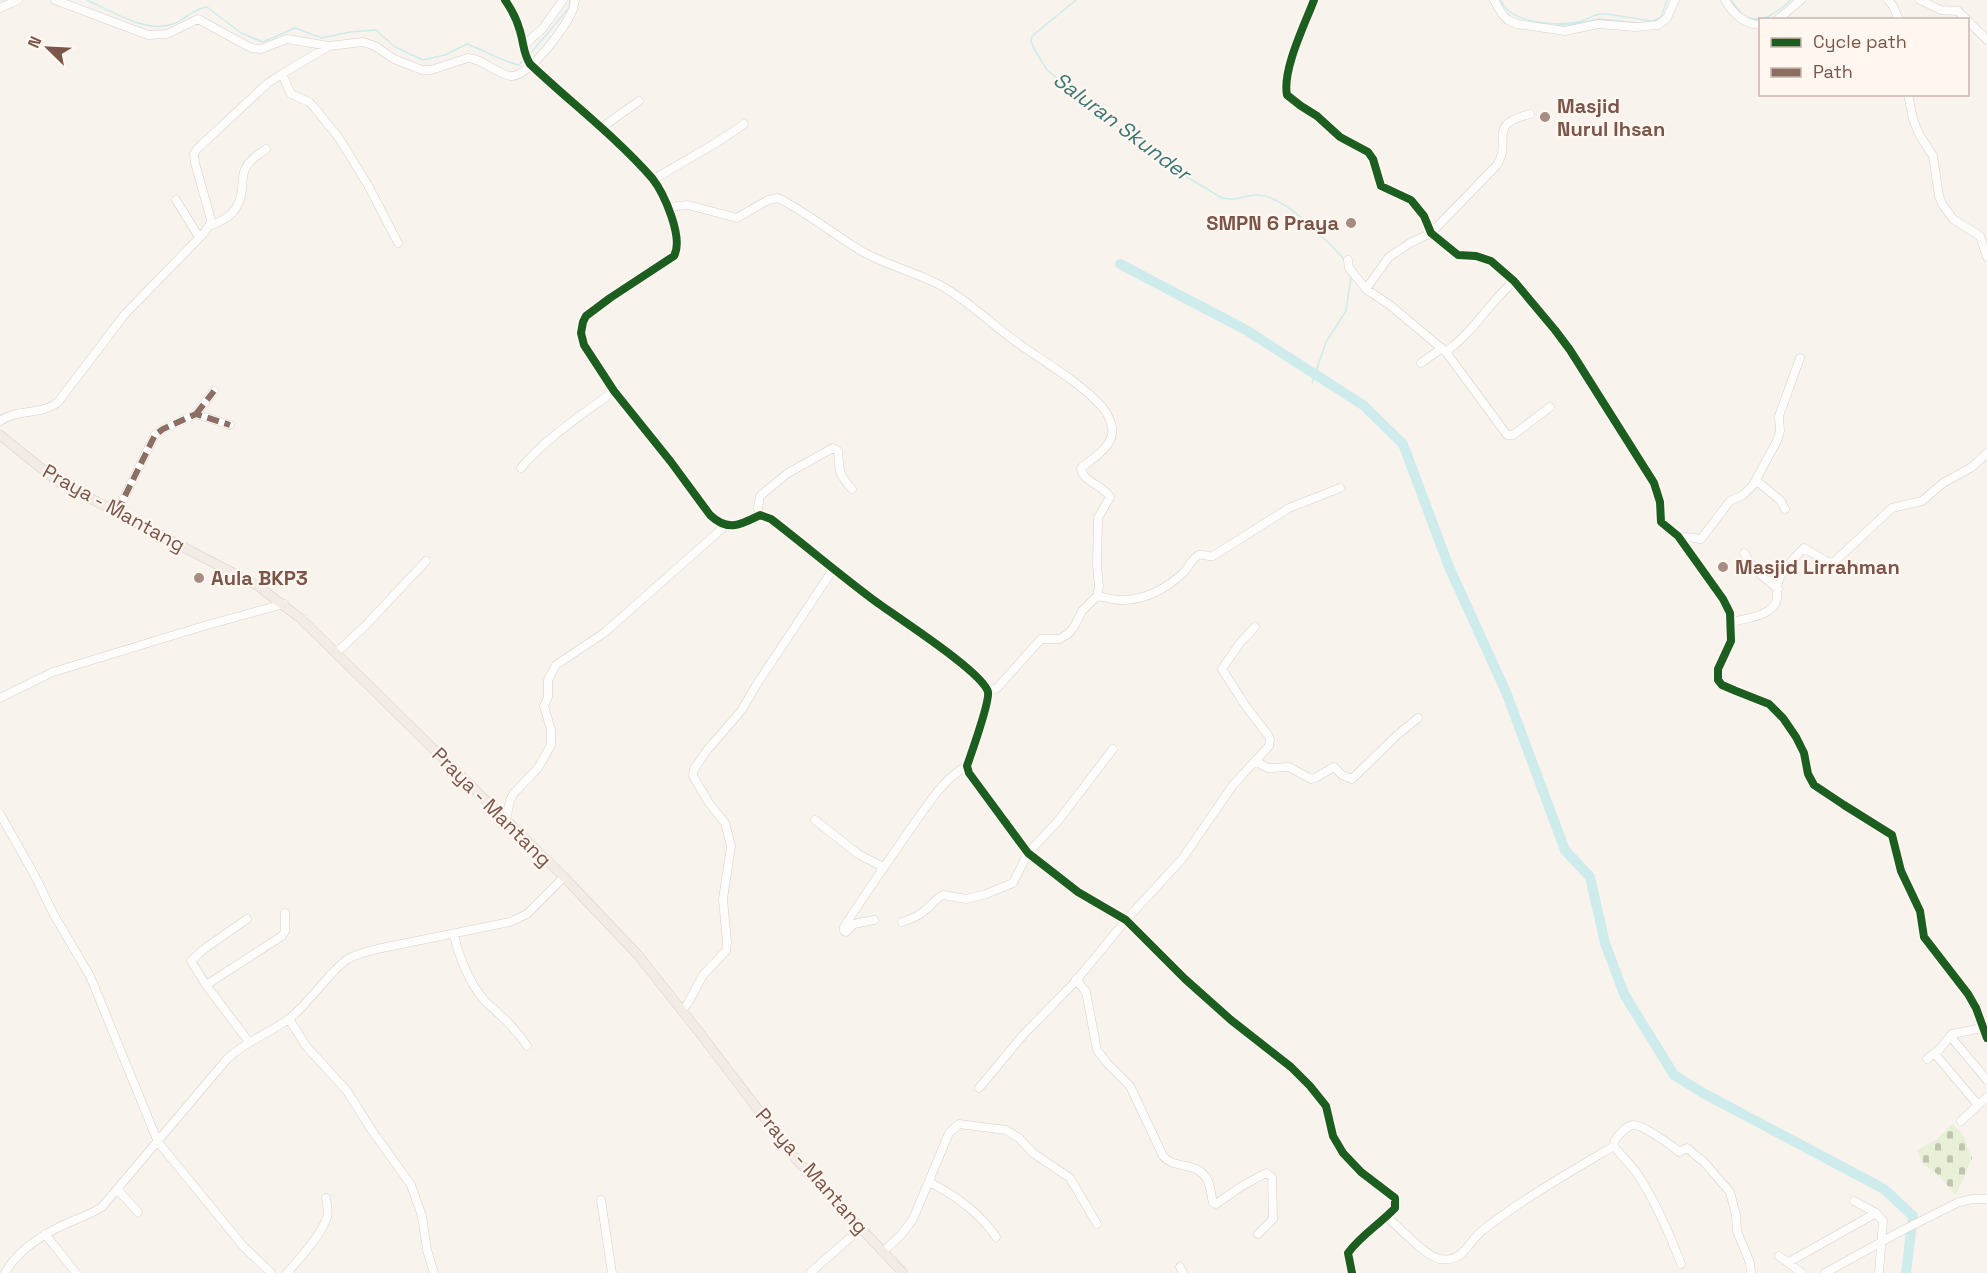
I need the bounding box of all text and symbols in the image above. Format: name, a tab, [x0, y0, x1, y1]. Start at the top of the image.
north arrow	[18, 18, 78, 78]
legend	[1759, 18, 1969, 96]
text: Cycle path	[1813, 30, 1907, 53]
text: N	[23, 33, 47, 51]
text: Path	[1813, 60, 1853, 83]
water label: Saluran Skunder	[1048, 66, 1198, 188]
place label: Masjid Nurul Ihsan	[1557, 93, 1665, 142]
marker: Masjid Nurul Ihsan	[1538, 110, 1552, 124]
place label: SMPN 6 Praya	[1206, 210, 1339, 236]
marker: SMPN 6 Praya	[1344, 216, 1358, 230]
street label: Praya - Mantang	[38, 458, 190, 558]
place label: Masjid Lirrahman	[1735, 554, 1900, 580]
marker: Masjid Lirrahman	[1716, 560, 1730, 574]
place label: Aula BKP3	[211, 565, 308, 591]
marker: Aula BKP3	[192, 571, 206, 585]
street label: Praya - Mantang	[427, 742, 557, 872]
street label: Praya - Mantang	[750, 1102, 874, 1240]

